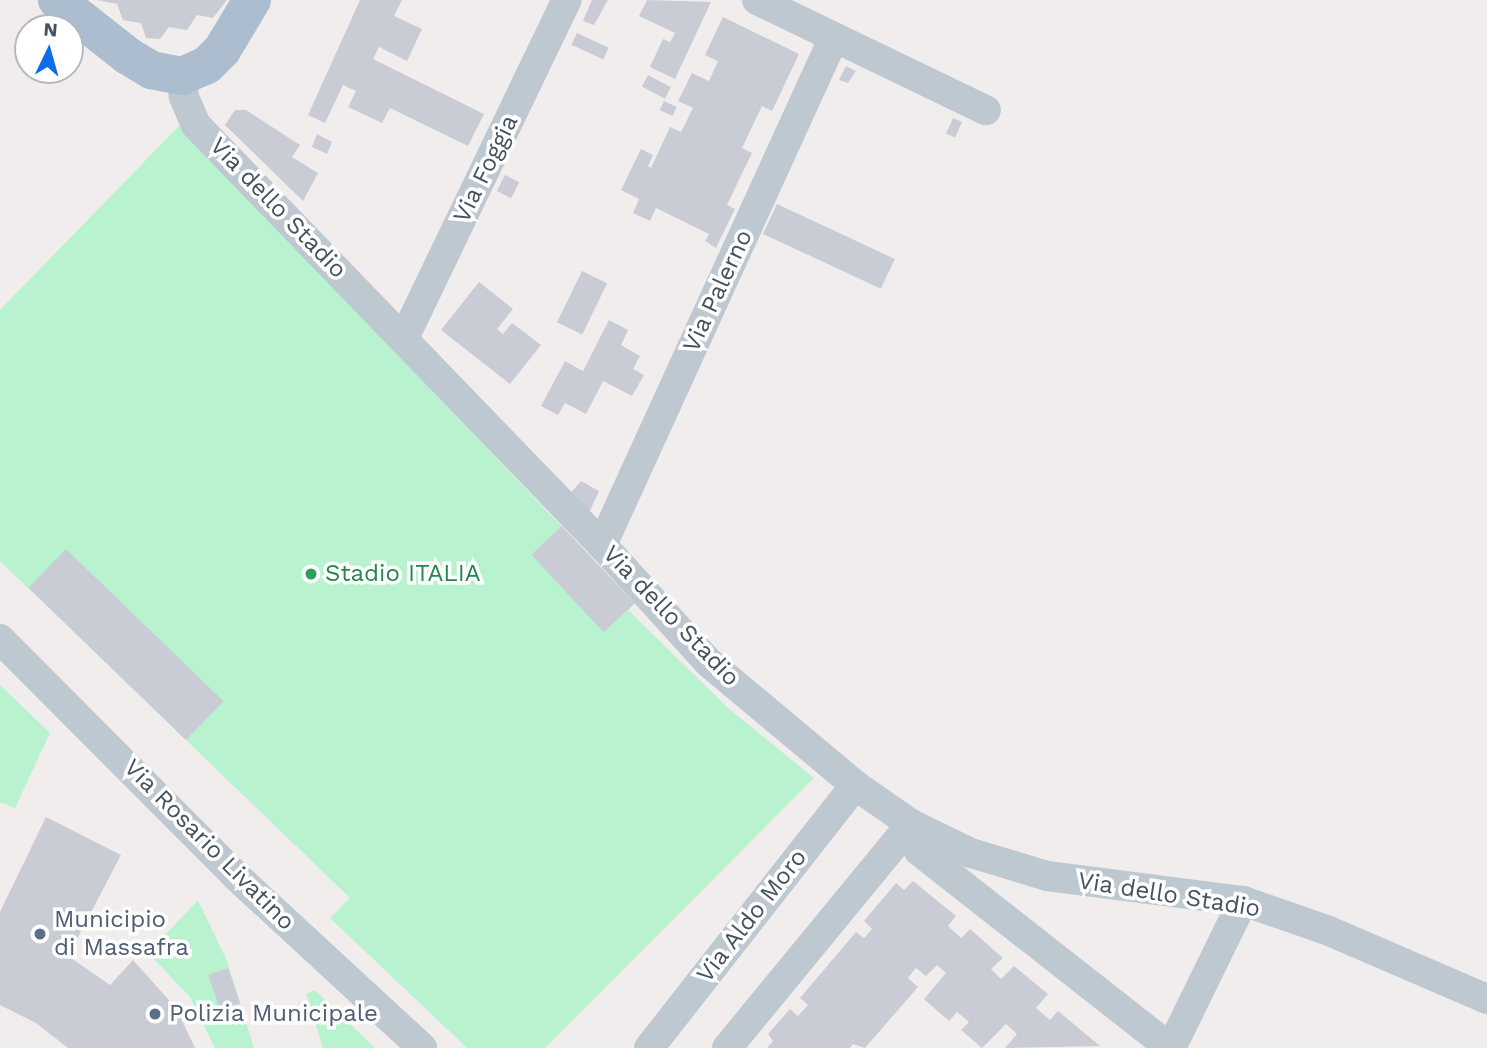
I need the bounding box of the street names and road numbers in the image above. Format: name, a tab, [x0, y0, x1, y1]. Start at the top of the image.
street label: Via Foggia	[447, 110, 525, 228]
street label: Via dello Stadio	[203, 132, 353, 284]
street label: Via Palerno	[677, 225, 759, 357]
street label: Via dello Stadio	[596, 540, 746, 692]
street label: Via Rosario Livatino	[117, 753, 301, 937]
street label: Via Aldo Moro	[690, 843, 814, 989]
street label: Via dello Stadio	[1076, 866, 1262, 924]

